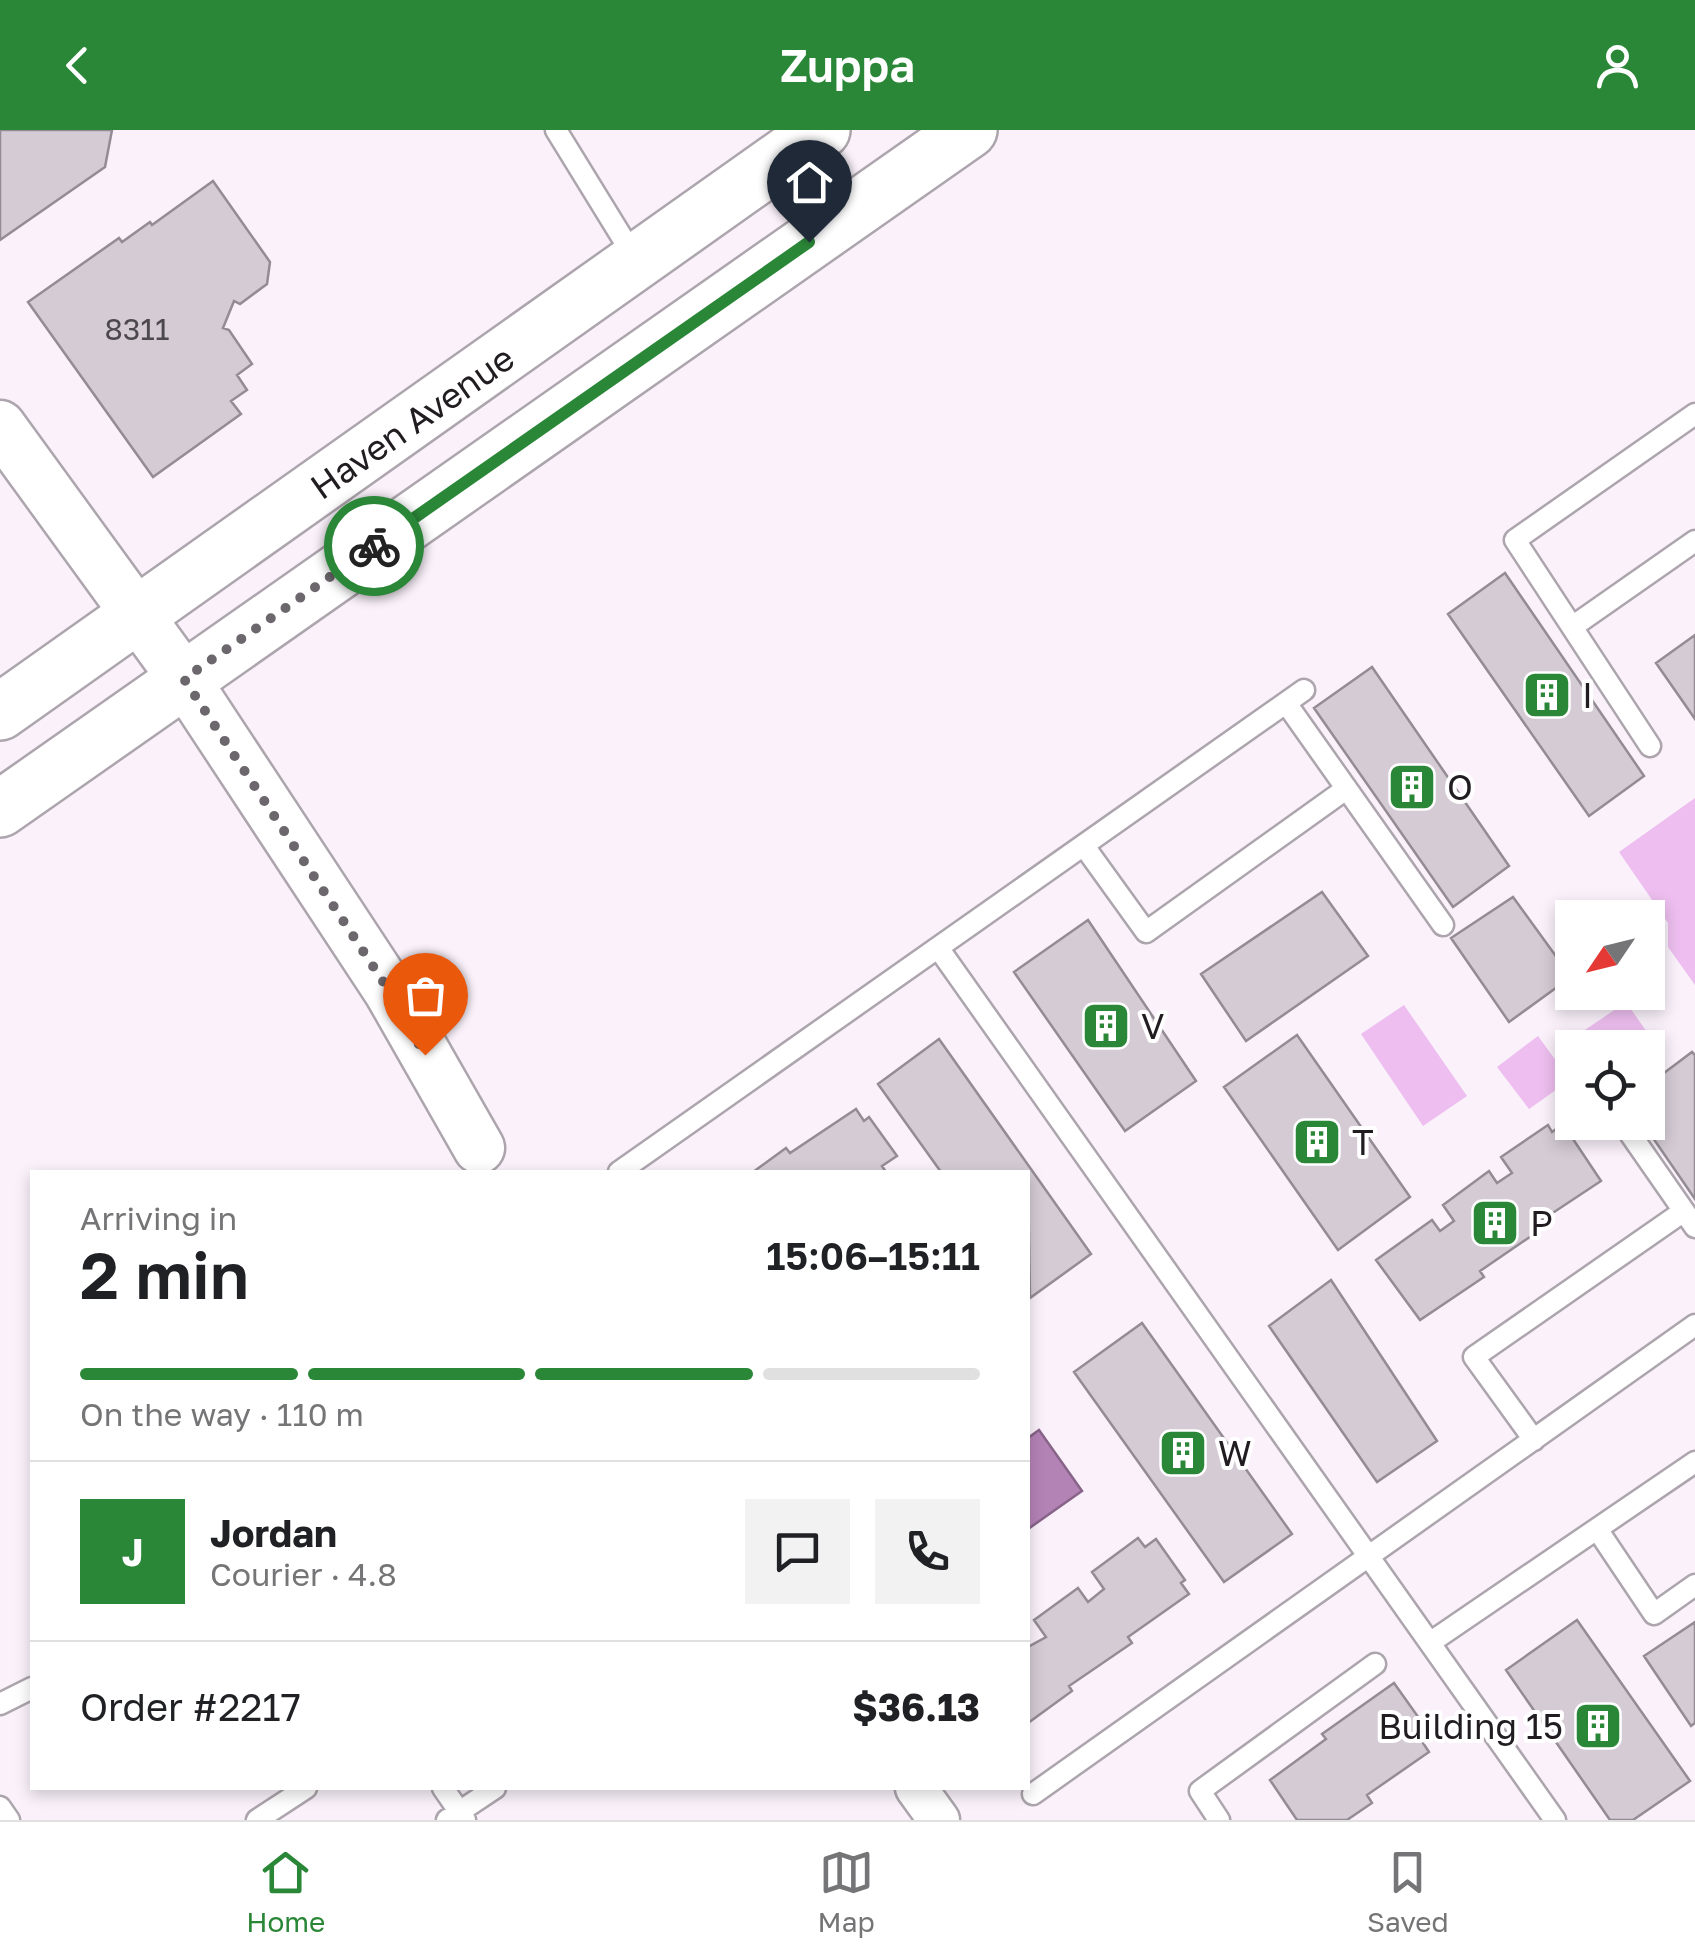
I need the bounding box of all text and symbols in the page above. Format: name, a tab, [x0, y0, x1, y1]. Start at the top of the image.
icon: back	[50, 38, 105, 93]
text: Zuppa	[780, 38, 915, 92]
icon: person	[1590, 38, 1645, 93]
pin	[767, 140, 852, 243]
icon: home	[782, 155, 837, 210]
house number: 8311	[105, 311, 169, 347]
street label: Haven Avenue	[302, 336, 522, 508]
courier	[324, 496, 424, 596]
icon: bike	[347, 519, 402, 574]
building icon: I	[1521, 669, 1573, 721]
place label: I	[1582, 674, 1593, 716]
building icon: O	[1386, 761, 1438, 813]
place label: O	[1447, 766, 1473, 808]
north arrow	[1555, 900, 1665, 1010]
map controls	[1555, 900, 1665, 1140]
pin	[383, 953, 468, 1056]
icon: bag	[398, 968, 453, 1023]
building icon: V	[1080, 1000, 1132, 1052]
place label: V	[1141, 1005, 1164, 1047]
button: locate	[1555, 1030, 1665, 1140]
building icon: T	[1291, 1116, 1343, 1168]
place label: T	[1352, 1121, 1374, 1163]
building icon: P	[1469, 1197, 1521, 1249]
text: Arriving in	[80, 1199, 237, 1237]
place label: P	[1530, 1202, 1553, 1244]
text: 15:06–15:11	[766, 1233, 980, 1278]
text: 2 min	[80, 1235, 249, 1313]
text: On the way · 110 m	[80, 1395, 364, 1433]
building icon: W	[1157, 1427, 1209, 1479]
place label: W	[1218, 1432, 1252, 1474]
button: chat	[745, 1499, 850, 1604]
button: phone	[875, 1499, 980, 1604]
text: Jordan	[210, 1510, 337, 1555]
text: J	[122, 1529, 143, 1574]
text: Courier · 4.8	[210, 1555, 397, 1593]
text: Order #2217	[80, 1684, 301, 1729]
text: $36.13	[852, 1684, 980, 1729]
building icon: Building 15	[1572, 1700, 1624, 1752]
place label: Building 15	[1378, 1705, 1563, 1747]
tab: Home	[246, 1845, 325, 1938]
tab: Map	[818, 1845, 875, 1938]
tab: Saved	[1367, 1845, 1449, 1938]

